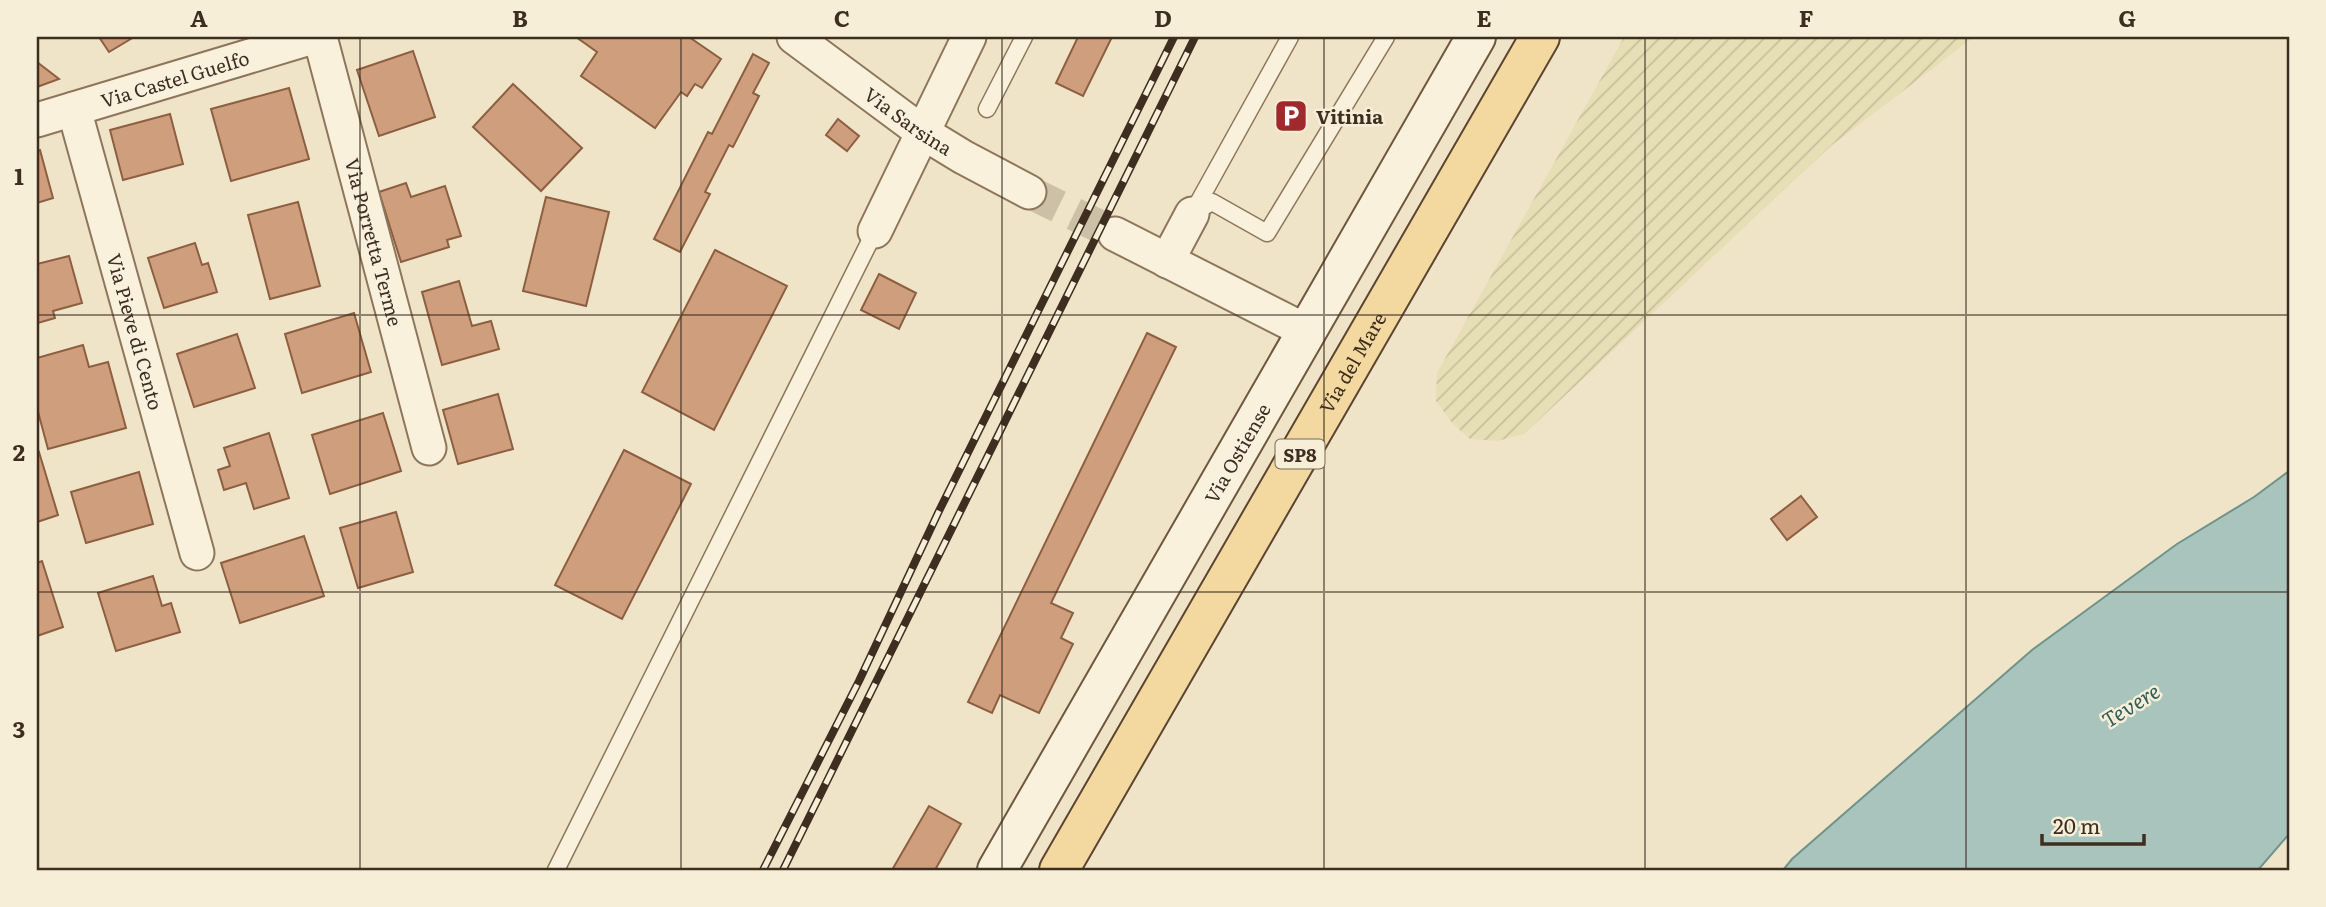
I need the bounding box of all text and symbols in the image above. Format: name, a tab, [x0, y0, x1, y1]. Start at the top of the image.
text: A	[190, 0, 208, 34]
text: B	[512, 0, 528, 34]
text: C	[834, 0, 850, 34]
text: D	[1154, 0, 1172, 34]
text: E	[1476, 0, 1492, 34]
text: F	[1799, 0, 1814, 34]
text: G	[2118, 0, 2136, 34]
street label: Via Castel Guelfo	[97, 43, 253, 114]
street label: Via Sarsina	[859, 80, 959, 162]
parking icon: Vitinia	[1272, 97, 1310, 135]
place label: Vitinia	[1316, 102, 1383, 130]
street label: Via Porretta Terme	[339, 155, 410, 329]
text: 1	[14, 158, 24, 192]
street label: Via Pieve di Cento	[101, 250, 171, 413]
street label: Via del Mare	[1312, 307, 1392, 418]
street label: Via Ostiense	[1197, 398, 1277, 508]
text: 2	[13, 434, 25, 468]
road number: SP8	[1276, 440, 1324, 468]
water label: Tevere	[2095, 674, 2165, 734]
text: 3	[13, 711, 25, 745]
scale bar	[2042, 802, 2144, 846]
text: 20 m	[2053, 809, 2100, 840]

